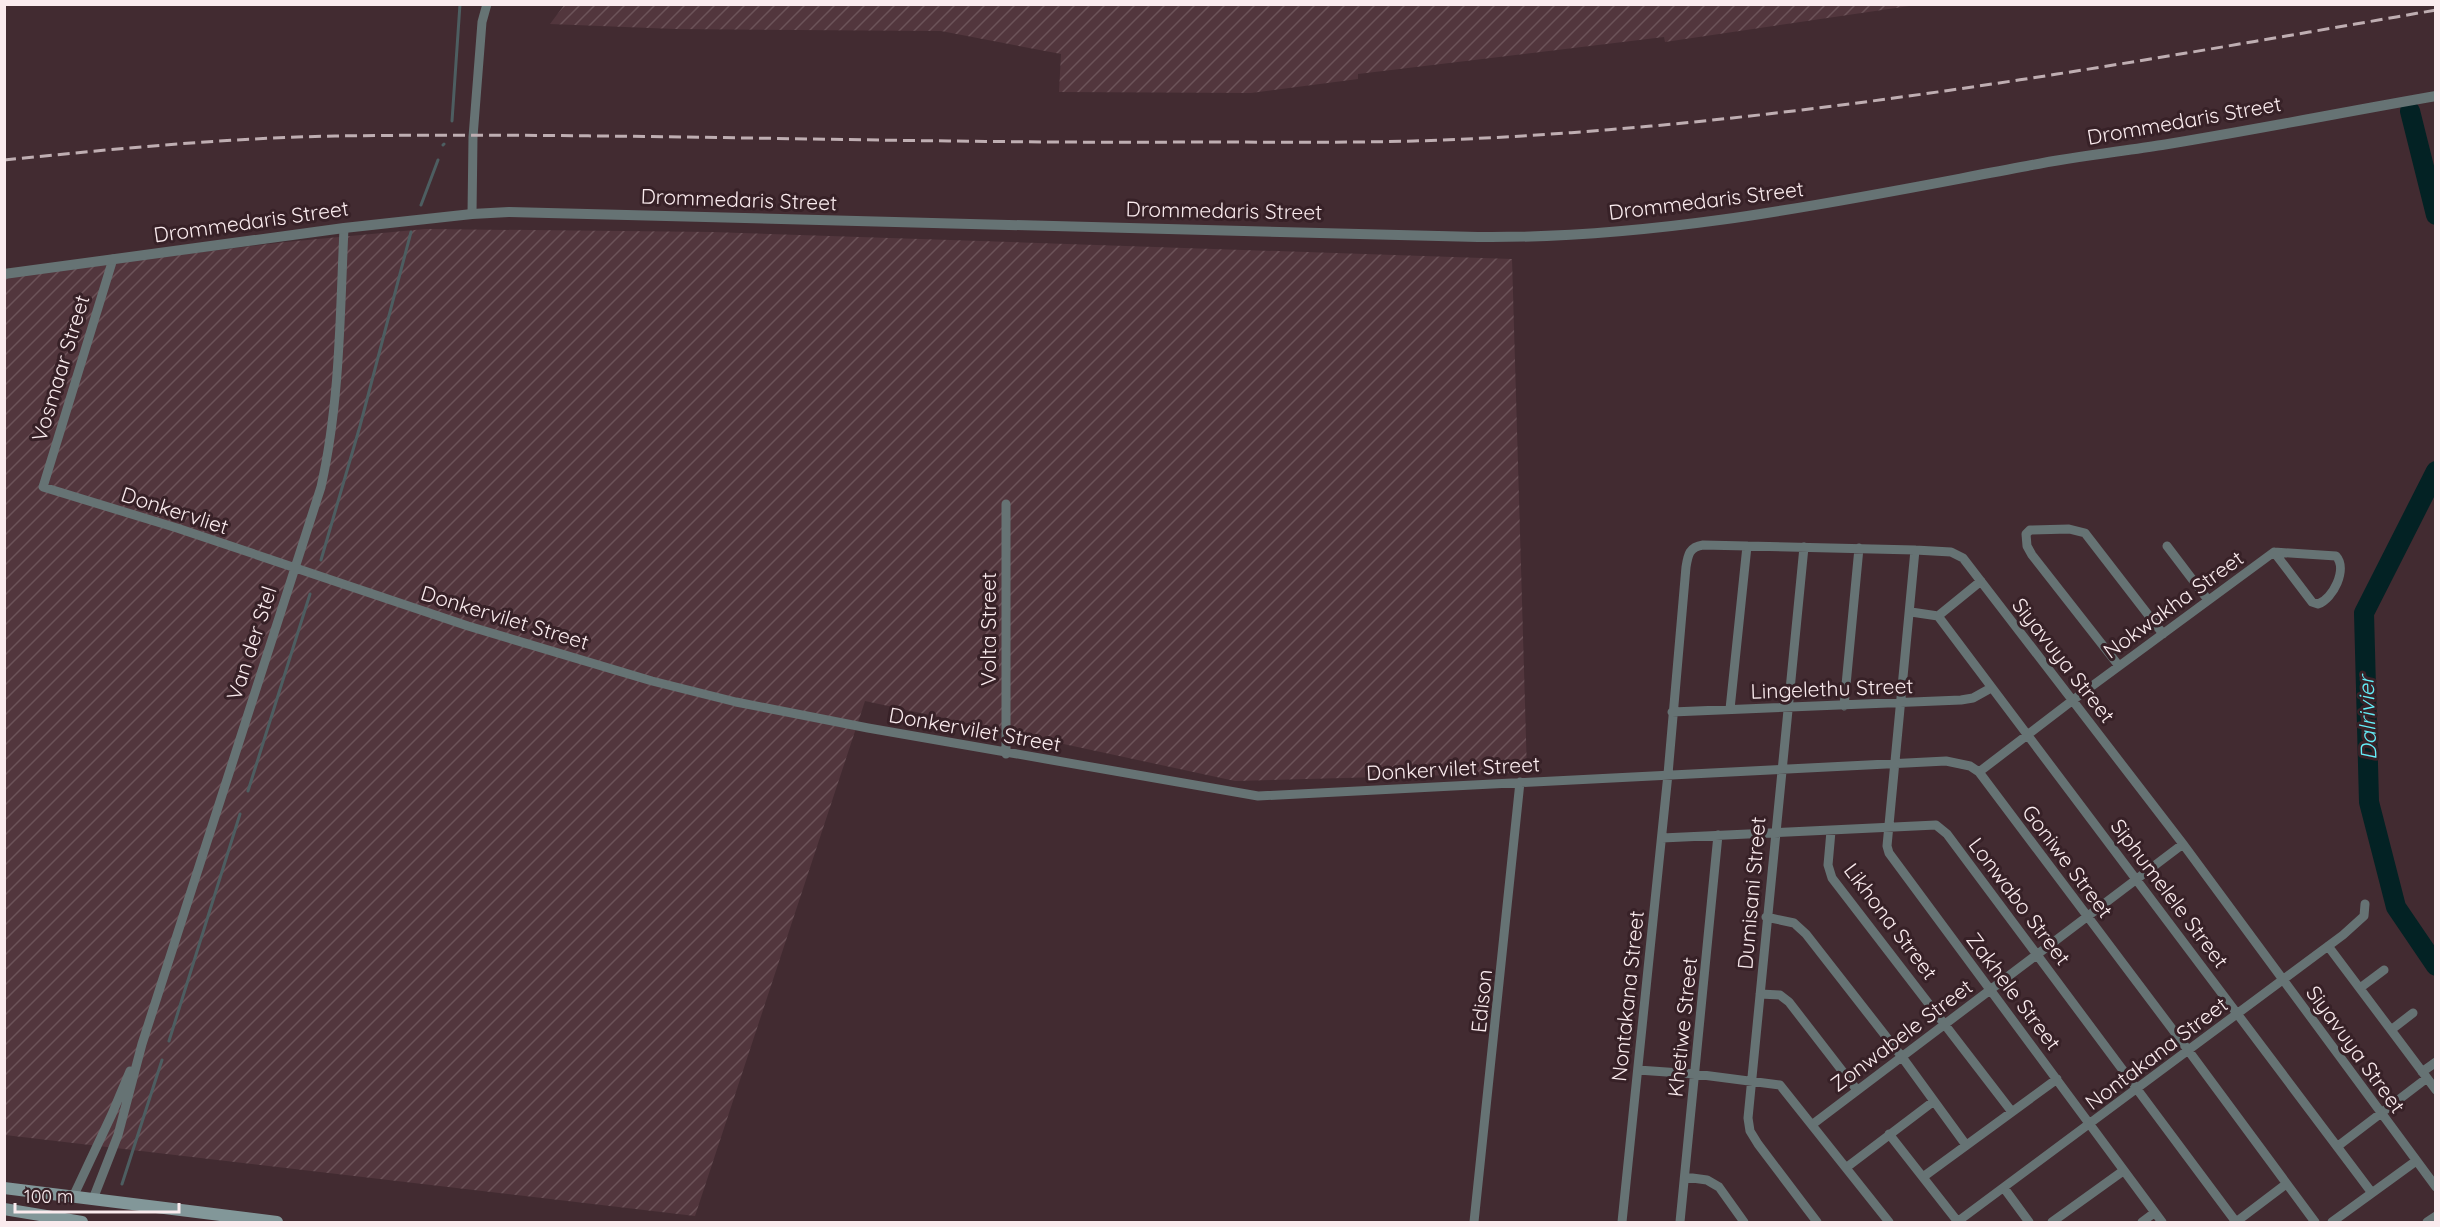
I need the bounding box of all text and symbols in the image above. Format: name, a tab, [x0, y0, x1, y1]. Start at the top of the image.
street label: Drommedaris Street	[2085, 90, 2283, 150]
street label: Drommedaris Street	[1607, 175, 1805, 225]
street label: Drommedaris Street	[640, 183, 838, 215]
street label: Drommedaris Street	[152, 194, 350, 248]
street label: Drommedaris Street	[1125, 195, 1323, 225]
street label: Vosmaar Street	[25, 291, 95, 445]
street label: Donkervliet	[118, 480, 232, 540]
street label: Nokwakha Street	[2098, 544, 2248, 664]
street label: Volta Street	[975, 572, 1001, 686]
street label: Donkervilet Street	[418, 579, 592, 655]
street label: Van der Stel	[220, 583, 282, 703]
street label: Siyavuya Street	[2007, 592, 2121, 728]
street label: Lingelethu Street	[1750, 672, 1914, 704]
water label: Dalrivier	[2351, 673, 2382, 761]
street label: Donkervilet Street	[887, 701, 1063, 757]
street label: Donkervilet Street	[1365, 750, 1541, 786]
street label: Goniwe Street	[2017, 799, 2119, 923]
street label: Siphumelele Street	[2105, 813, 2235, 973]
street label: Dumisani Street	[1731, 816, 1771, 970]
street label: Lonwabo Street	[1964, 832, 2076, 970]
street label: Likhona Street	[1839, 858, 1943, 984]
street label: Nontakana Street	[1605, 909, 1649, 1083]
street label: Zakhele Street	[1961, 927, 2067, 1055]
street label: Khetiwe Street	[1662, 956, 1702, 1098]
street label: Edison	[1465, 968, 1497, 1034]
street label: Zonwabele Street	[1825, 973, 1977, 1097]
street label: Siyavuya Street	[2301, 980, 2411, 1118]
street label: Nontakana Street	[2080, 991, 2232, 1115]
scale bar	[15, 1176, 178, 1214]
text: 100 m	[24, 1185, 73, 1208]

